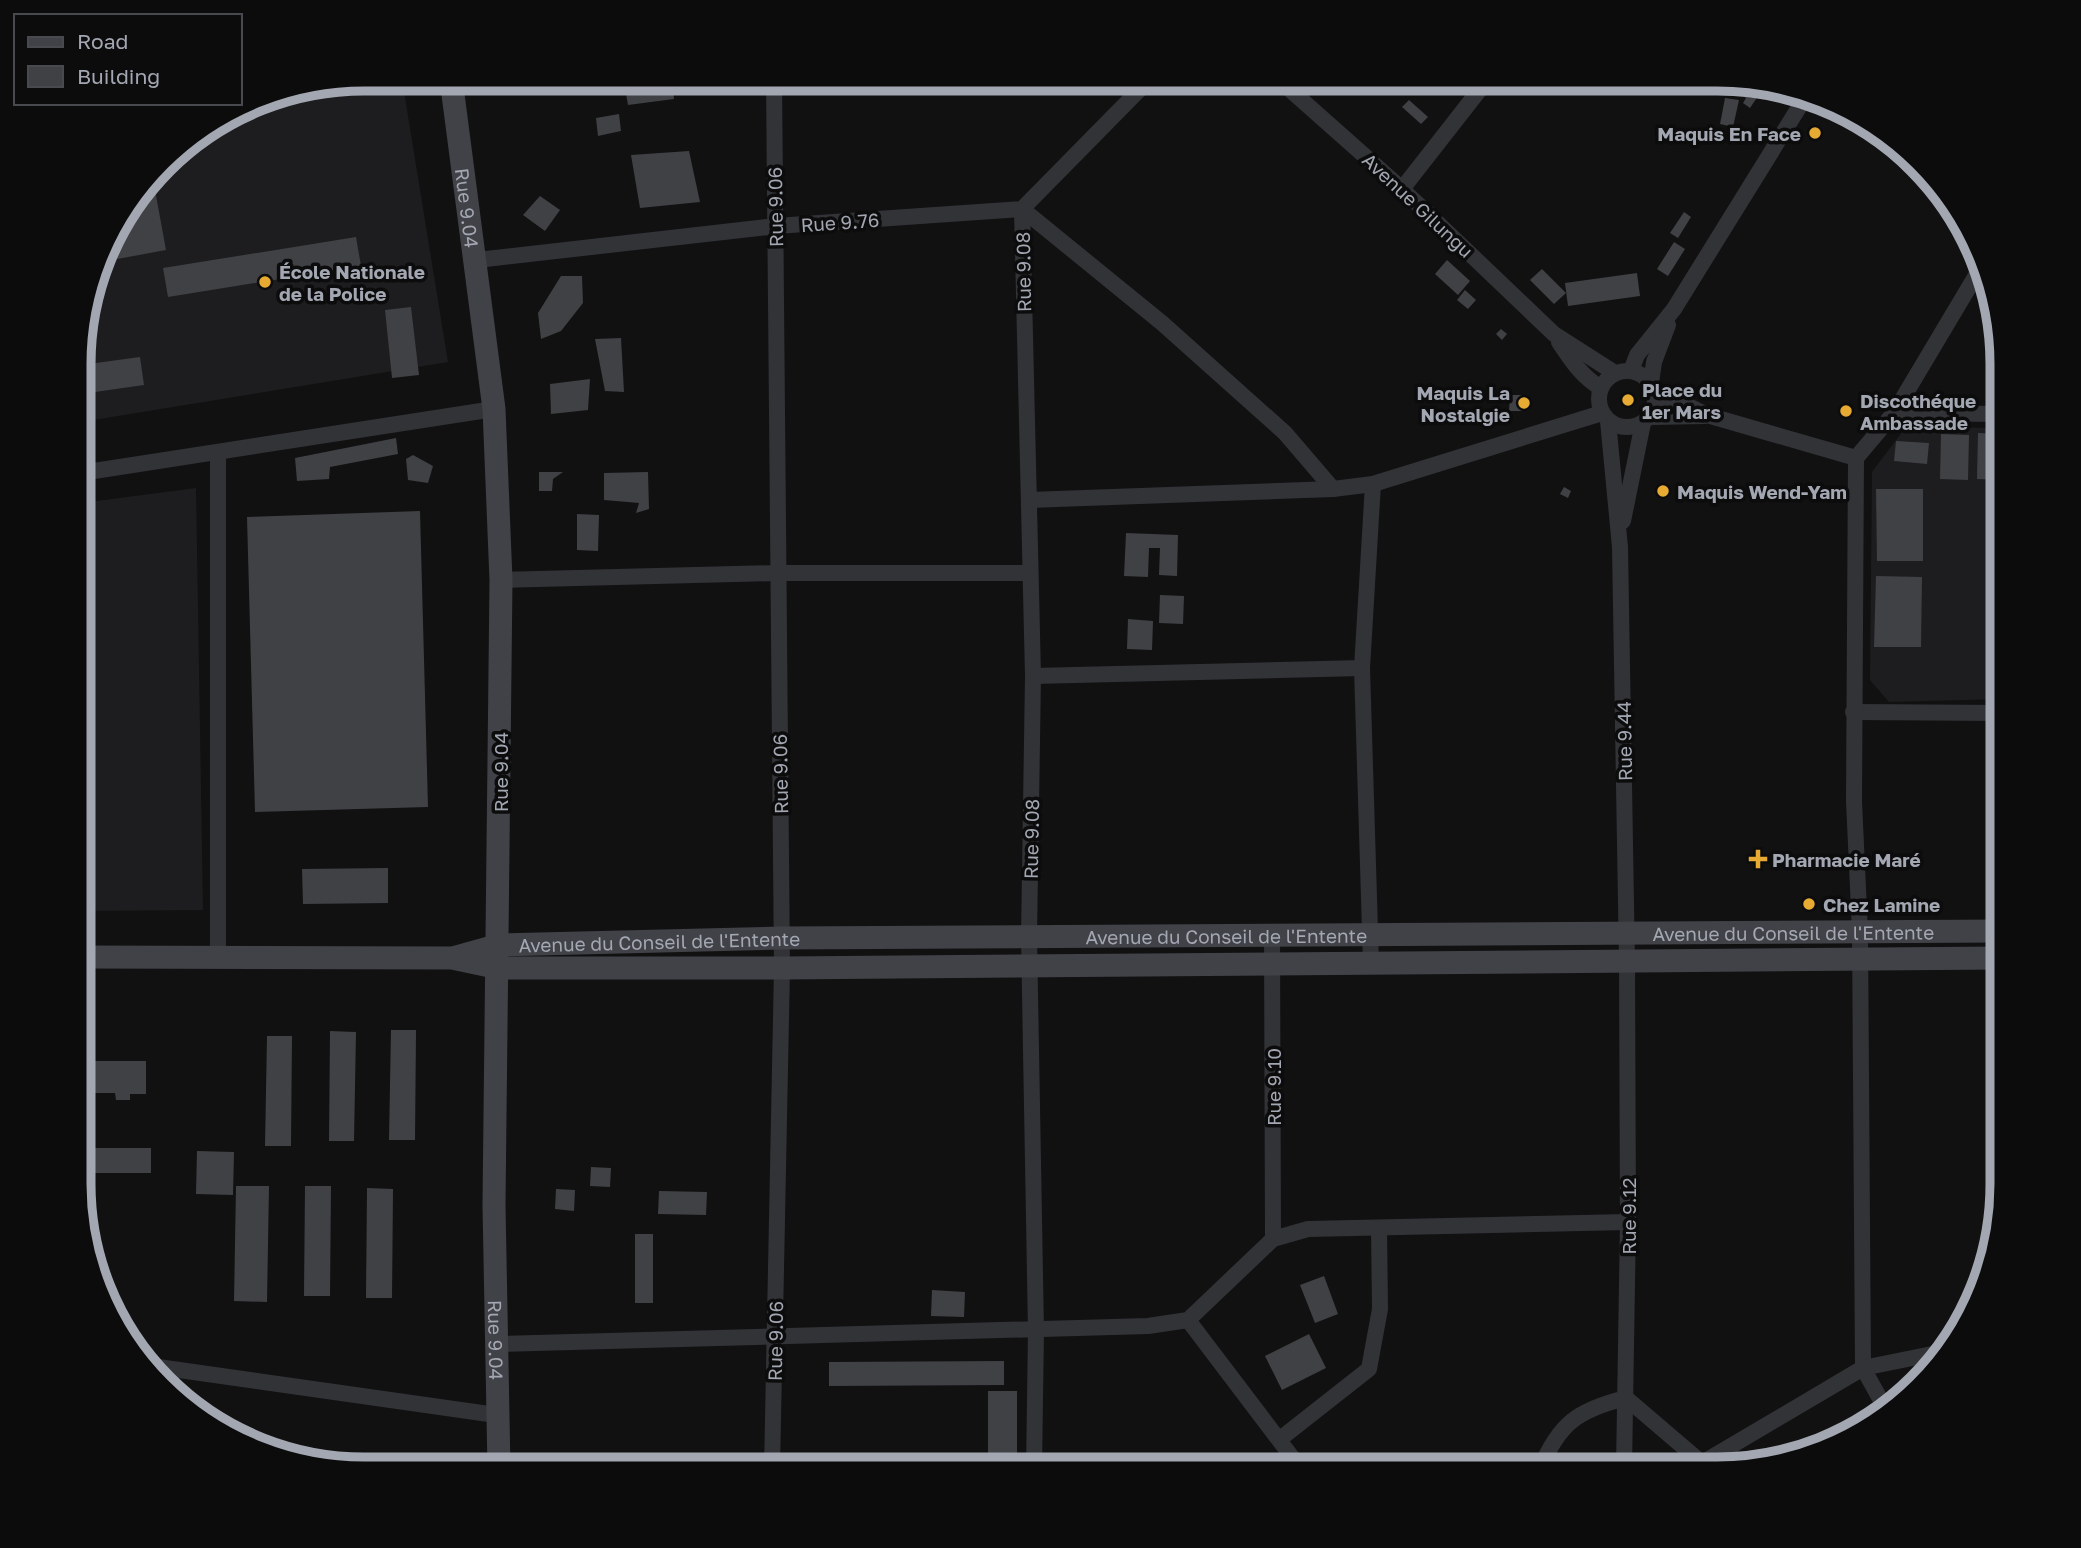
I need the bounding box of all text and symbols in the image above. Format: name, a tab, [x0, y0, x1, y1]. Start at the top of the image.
legend	[14, 14, 242, 105]
text: Road	[77, 28, 128, 54]
text: Building	[77, 63, 160, 89]
place label: Maquis En Face	[1657, 122, 1801, 145]
marker: Maquis En Face	[1807, 125, 1823, 141]
street label: Avenue Gilungu	[1358, 148, 1478, 262]
street label: Rue 9.04	[451, 167, 484, 249]
street label: Rue 9.06	[763, 167, 787, 247]
street label: Rue 9.76	[800, 208, 880, 236]
street label: Rue 9.08	[1011, 232, 1035, 312]
place label: École Nationale de la Police	[279, 260, 425, 305]
marker: École Nationale de la Police	[257, 274, 273, 290]
place label: Place du 1er Mars	[1642, 378, 1722, 423]
place label: Maquis La Nostalgie	[1416, 381, 1510, 426]
place label: Discothéque Ambassade	[1860, 389, 1976, 434]
marker: Place du 1er Mars	[1620, 392, 1636, 408]
marker: Maquis La Nostalgie	[1516, 395, 1532, 411]
marker: Discothéque Ambassade	[1838, 403, 1854, 419]
place label: Maquis Wend-Yam	[1677, 480, 1847, 503]
marker: Maquis Wend-Yam	[1655, 483, 1671, 499]
street label: Rue 9.44	[1612, 701, 1636, 781]
street label: Rue 9.04	[489, 732, 512, 812]
street label: Rue 9.06	[768, 734, 792, 814]
street label: Rue 9.08	[1019, 799, 1043, 879]
place label: Pharmacie Maré	[1772, 848, 1921, 871]
marker: Pharmacie Maré	[1750, 851, 1766, 867]
place label: Chez Lamine	[1823, 893, 1940, 916]
marker: Chez Lamine	[1801, 896, 1817, 912]
street label: Avenue du Conseil de l'Entente	[1652, 920, 1934, 945]
street label: Avenue du Conseil de l'Entente	[1085, 923, 1367, 948]
street label: Avenue du Conseil de l'Entente	[518, 926, 800, 956]
street label: Rue 9.10	[1262, 1048, 1285, 1126]
street label: Rue 9.12	[1617, 1177, 1640, 1255]
street label: Rue 9.04	[484, 1300, 509, 1380]
street label: Rue 9.06	[763, 1301, 787, 1381]

